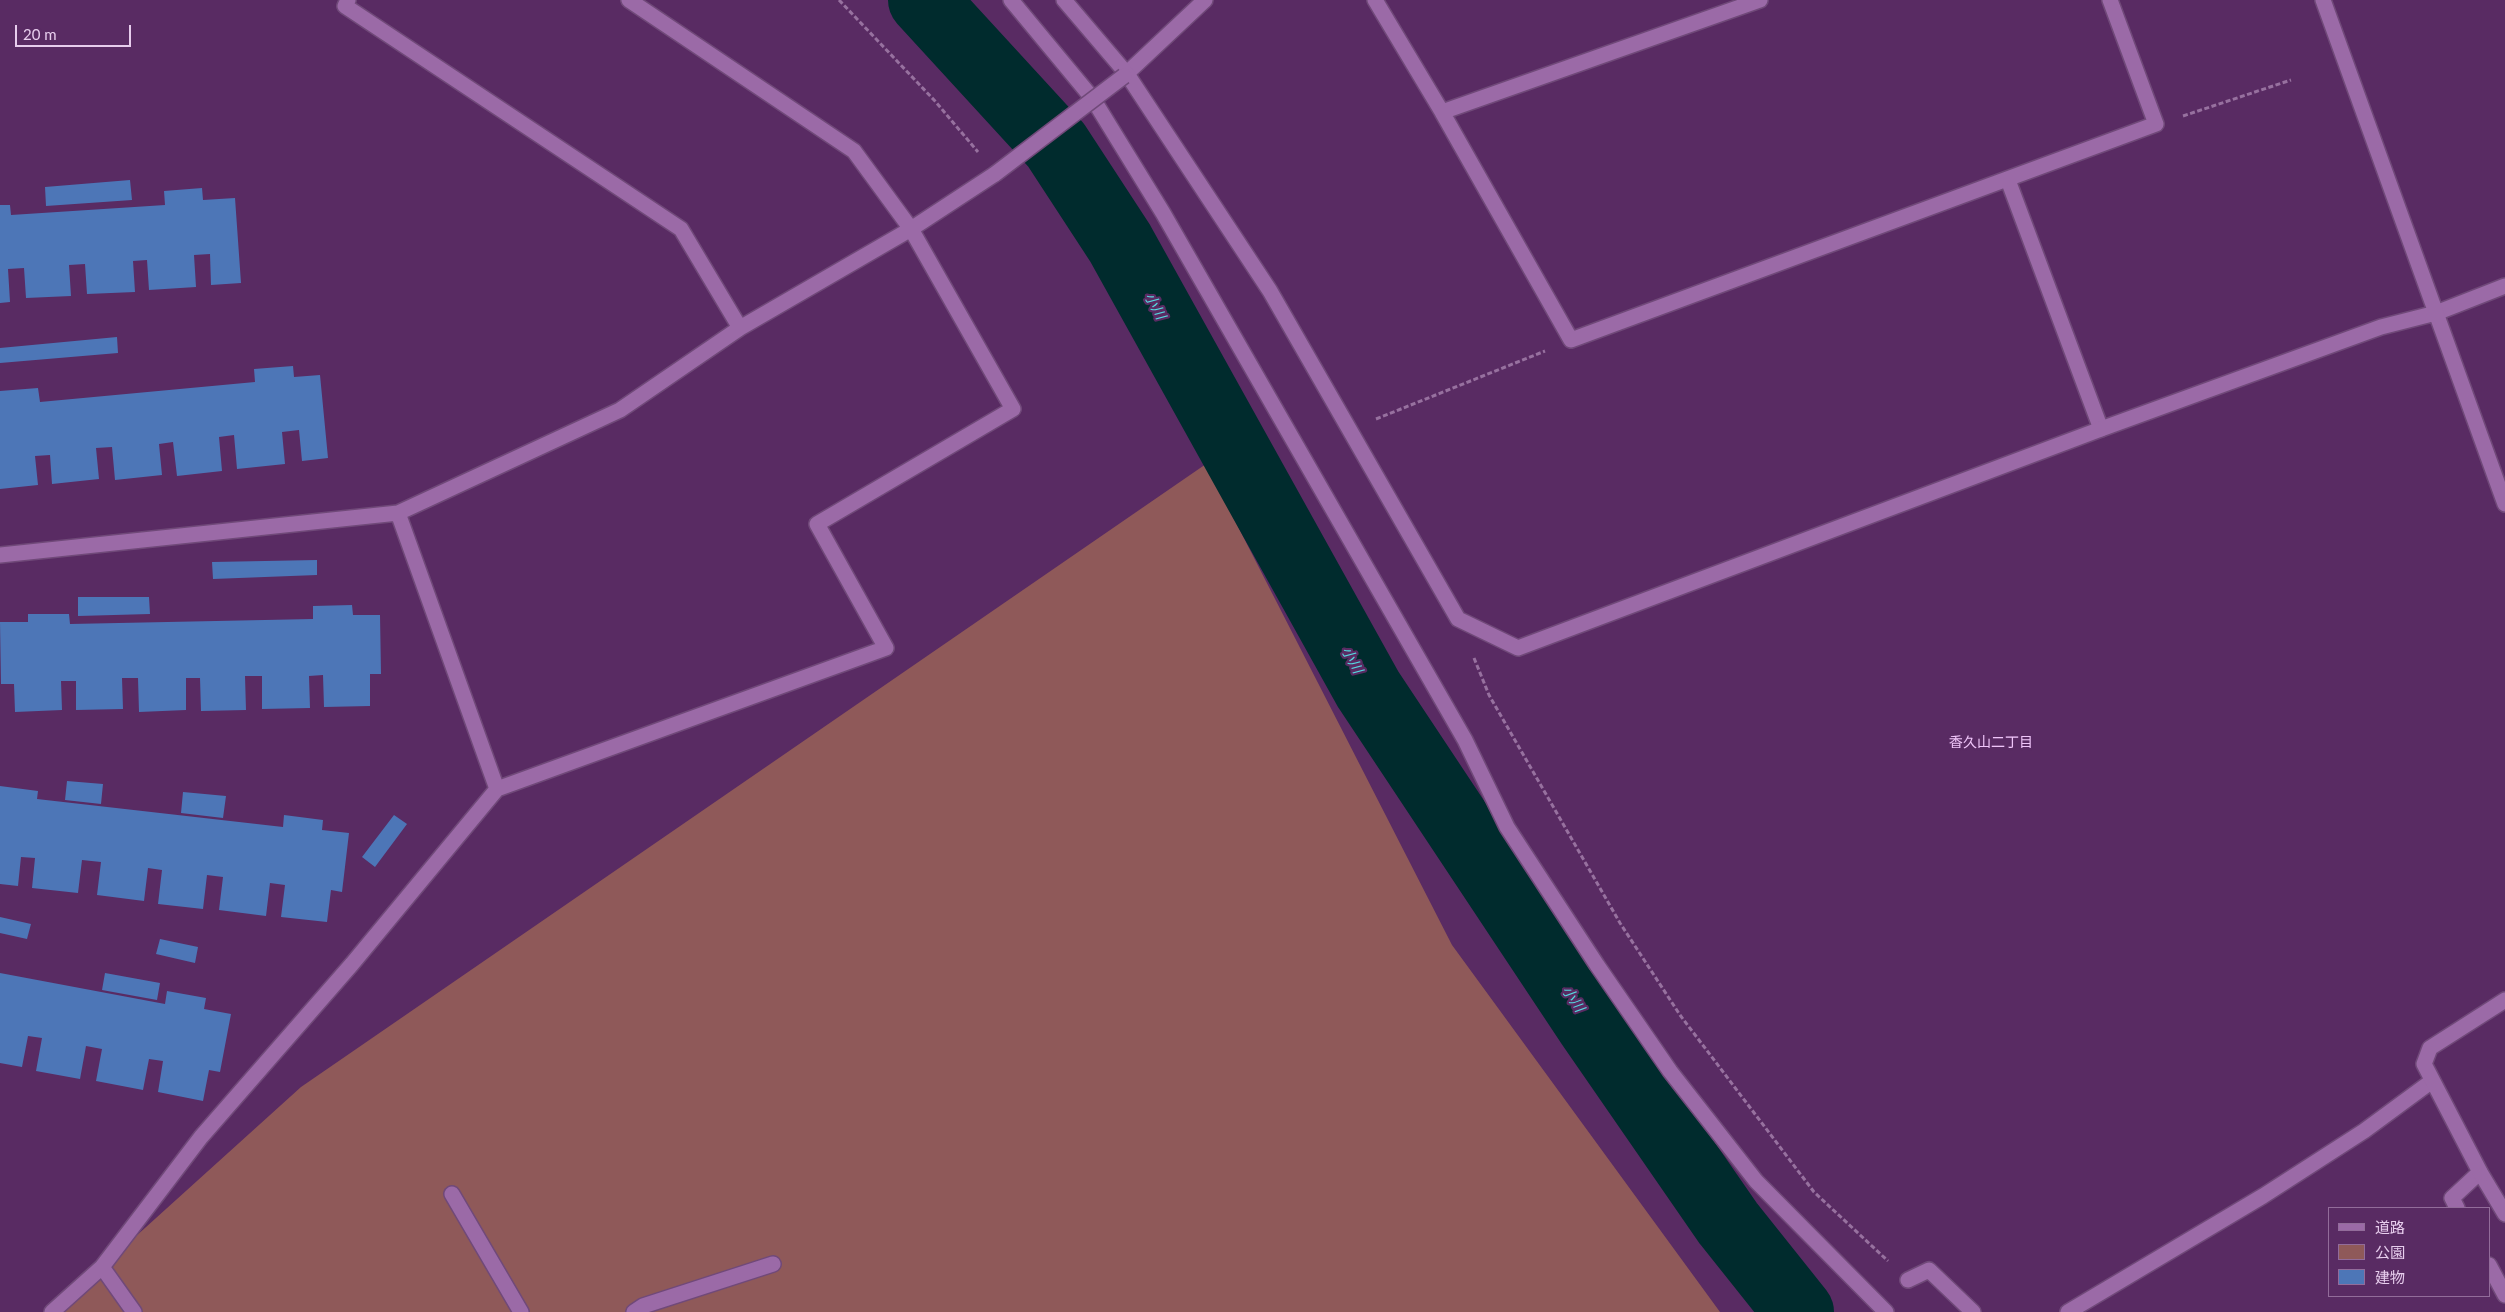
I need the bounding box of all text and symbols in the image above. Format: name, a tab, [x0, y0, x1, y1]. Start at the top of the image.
scale bar	[18, 15, 134, 47]
text: 20 m	[23, 25, 57, 43]
water label: 小川	[1141, 290, 1169, 322]
water label: 小川	[1338, 644, 1366, 676]
district label: 香久山二丁目	[1949, 734, 2033, 750]
water label: 小川	[1558, 983, 1588, 1015]
legend	[2328, 1207, 2490, 1297]
text: 道路	[2375, 1218, 2405, 1236]
text: 公園	[2375, 1243, 2405, 1261]
text: 建物	[2375, 1268, 2405, 1286]

